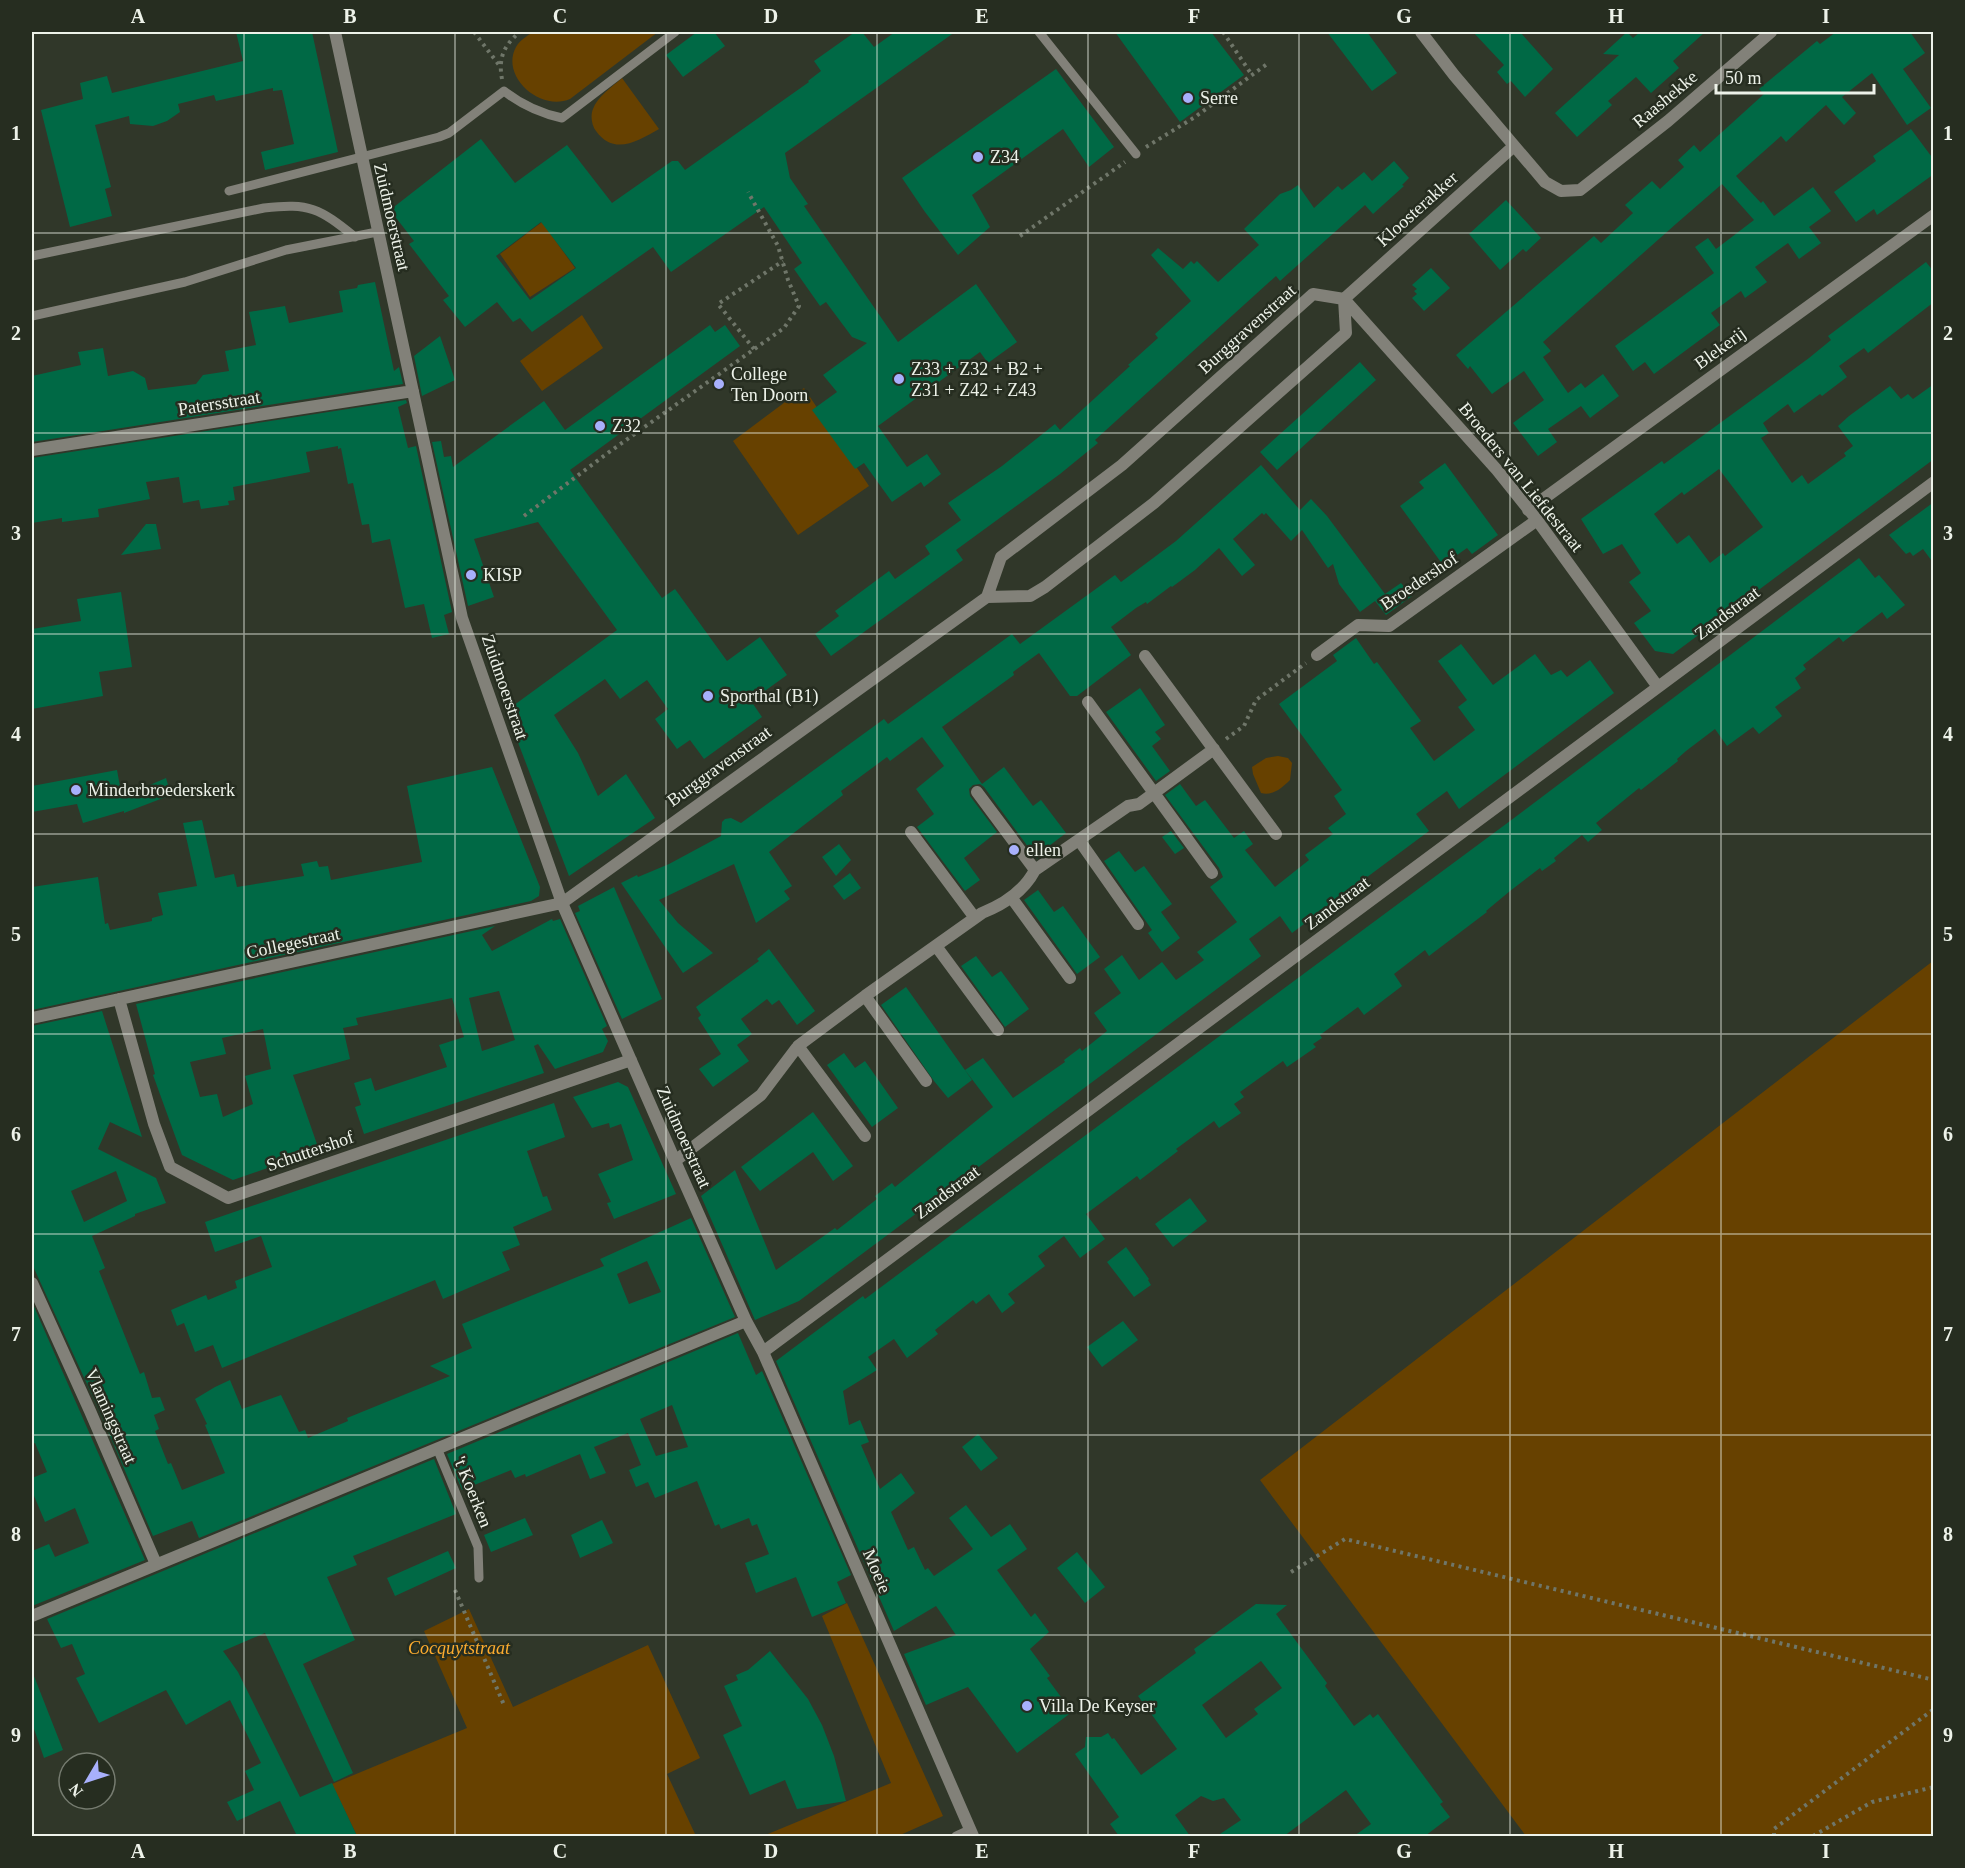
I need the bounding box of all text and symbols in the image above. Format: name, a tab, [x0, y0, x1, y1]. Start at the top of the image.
text: A	[131, 5, 146, 27]
text: B	[343, 5, 357, 27]
text: C	[553, 5, 567, 27]
text: D	[764, 5, 778, 27]
text: E	[975, 5, 989, 27]
text: F	[1188, 5, 1200, 27]
text: G	[1396, 5, 1412, 27]
text: H	[1608, 5, 1624, 27]
text: I	[1822, 5, 1830, 27]
scale bar	[1716, 57, 1874, 95]
street label: Raashekke	[1629, 66, 1701, 132]
text: 50 m	[1725, 68, 1762, 88]
place label: Serre	[1200, 88, 1238, 108]
marker: Serre	[1181, 91, 1195, 105]
text: 1	[11, 122, 21, 144]
text: 1	[1943, 122, 1953, 144]
place label: Z34	[990, 147, 1019, 167]
marker: Z34	[971, 150, 985, 164]
street label: Zuidmoerstraat	[370, 161, 414, 273]
street label: Kloosterakker	[1372, 167, 1462, 251]
street label: Burggravenstraat	[1194, 280, 1300, 378]
text: 2	[11, 322, 21, 344]
text: 2	[1943, 322, 1953, 344]
street label: Blekerij	[1691, 323, 1749, 373]
place label: Z33 + Z32 + B2 + Z31 + Z42 + Z43	[911, 359, 1043, 400]
place label: College Ten Doorn	[731, 364, 808, 405]
marker: Z33 + Z32 + B2 + Z31 + Z42 + Z43	[892, 372, 906, 386]
marker: College Ten Doorn	[712, 377, 726, 391]
street label: Patersstraat	[176, 387, 262, 419]
street label: Broeders van Liefdestraat	[1455, 398, 1587, 556]
place label: Z32	[612, 416, 641, 436]
marker: Z32	[593, 419, 607, 433]
text: 3	[11, 522, 21, 544]
text: 3	[1943, 522, 1953, 544]
street label: Broedershof	[1377, 548, 1461, 614]
place label: KISP	[483, 565, 522, 585]
marker: KISP	[464, 568, 478, 582]
street label: Zandstraat	[1691, 582, 1763, 644]
street label: Zuidmoerstraat	[478, 632, 532, 742]
place label: Sporthal (B1)	[720, 686, 819, 707]
marker: Sporthal (B1)	[701, 689, 715, 703]
street label: Burggravenstraat	[663, 722, 775, 810]
text: 4	[11, 723, 21, 745]
text: 4	[1943, 723, 1953, 745]
place label: Minderbroederskerk	[88, 780, 235, 800]
marker: Minderbroederskerk	[69, 783, 83, 797]
place label: ellen	[1026, 840, 1061, 860]
marker: ellen	[1007, 843, 1021, 857]
street label: Zandstraat	[1301, 872, 1373, 934]
text: 5	[11, 923, 21, 945]
street label: Collegestraat	[244, 923, 342, 963]
text: 5	[1943, 923, 1953, 945]
street label: Zuidmoerstraat	[653, 1083, 715, 1191]
text: 6	[11, 1123, 21, 1145]
text: 6	[1943, 1123, 1953, 1145]
street label: Schuttershof	[264, 1127, 356, 1175]
street label: Zandstraat	[911, 1161, 983, 1223]
text: 7	[11, 1323, 21, 1345]
text: 7	[1943, 1323, 1953, 1345]
street label: Vlamingstraat	[81, 1365, 141, 1467]
street label: 't Koerken	[450, 1454, 496, 1530]
text: 8	[11, 1523, 21, 1545]
text: 8	[1943, 1523, 1953, 1545]
street label: Moeie	[859, 1546, 895, 1596]
park label: Cocquytstraat	[408, 1638, 511, 1658]
place label: Villa De Keyser	[1039, 1696, 1155, 1716]
marker: Villa De Keyser	[1020, 1699, 1034, 1713]
text: 9	[11, 1724, 21, 1746]
text: 9	[1943, 1724, 1953, 1746]
north arrow	[57, 1751, 117, 1811]
text: N	[65, 1780, 86, 1800]
text: A	[131, 1840, 146, 1862]
text: B	[343, 1840, 357, 1862]
text: C	[553, 1840, 567, 1862]
text: D	[764, 1840, 778, 1862]
text: E	[975, 1840, 989, 1862]
text: F	[1188, 1840, 1200, 1862]
text: G	[1396, 1840, 1412, 1862]
text: H	[1608, 1840, 1624, 1862]
text: I	[1822, 1840, 1830, 1862]

